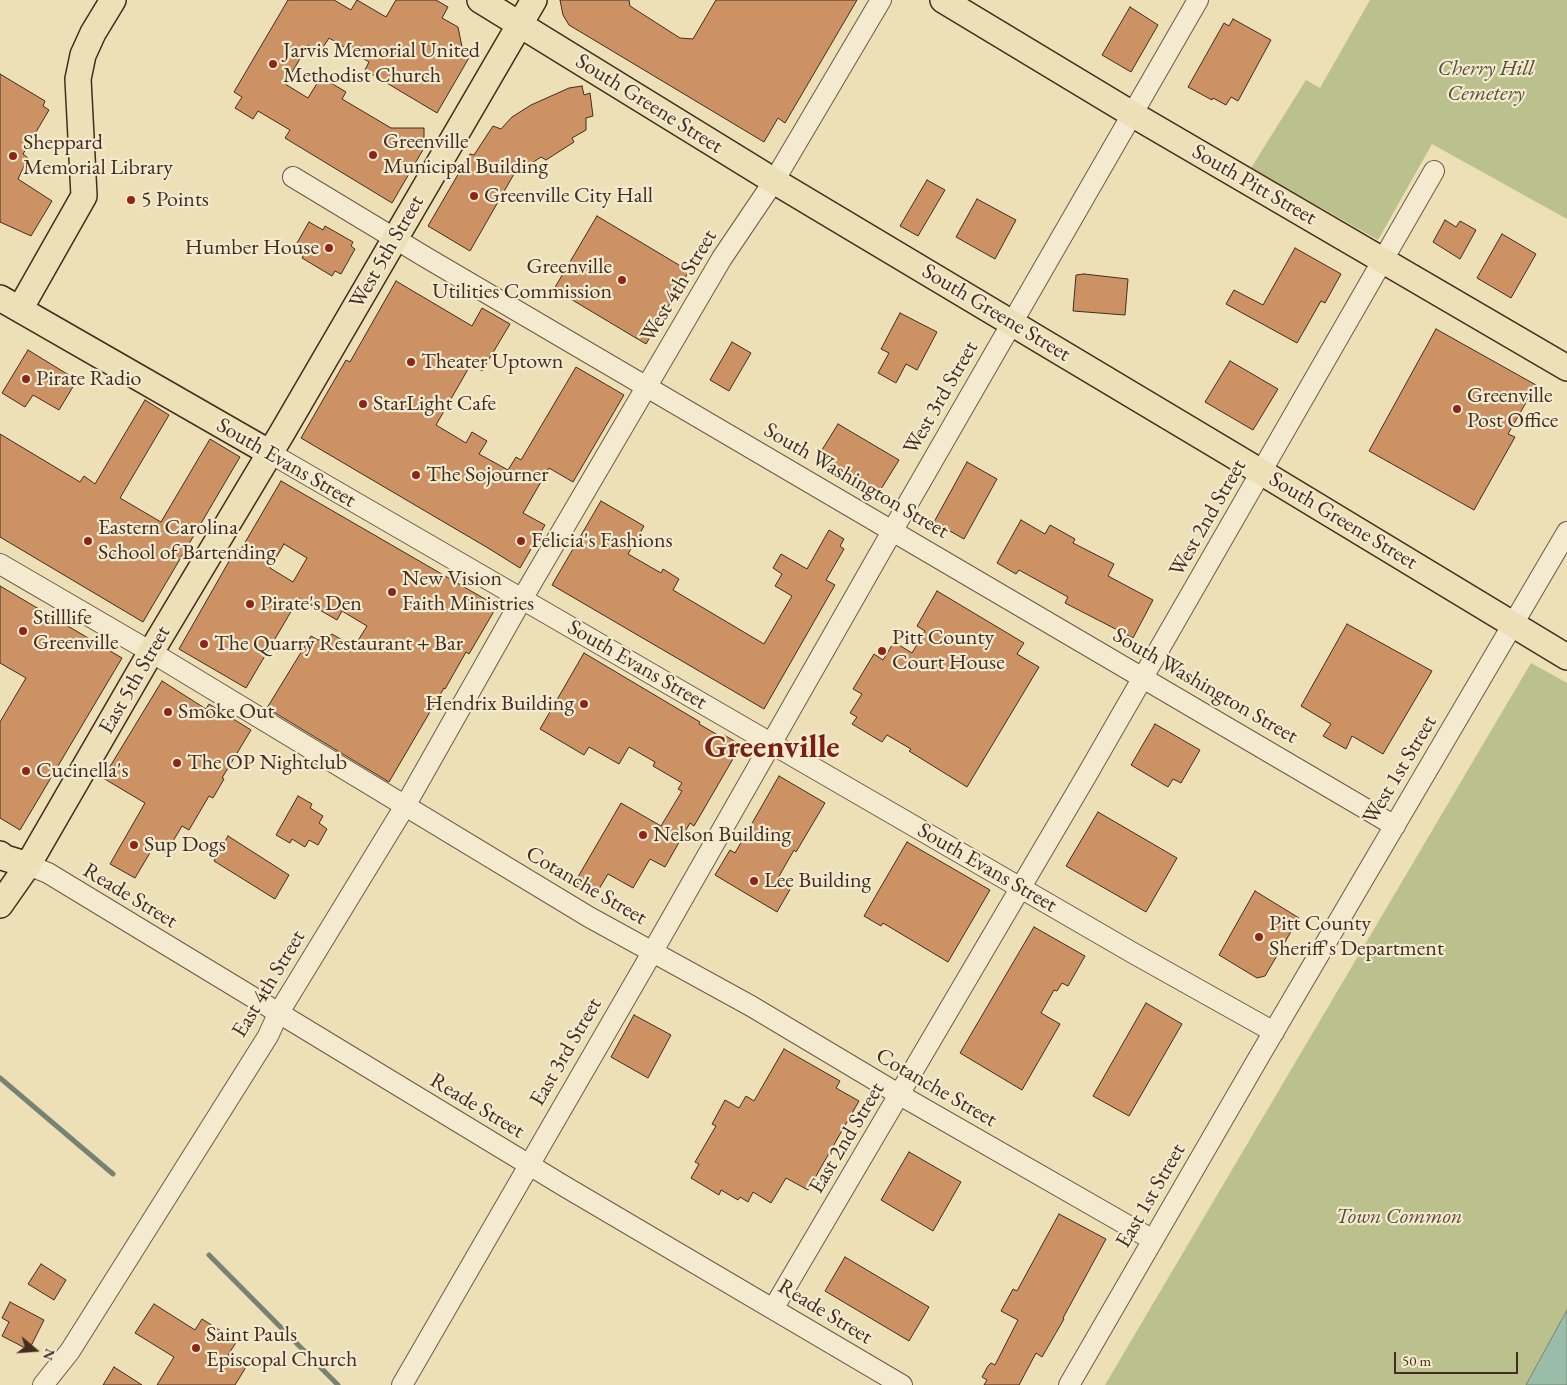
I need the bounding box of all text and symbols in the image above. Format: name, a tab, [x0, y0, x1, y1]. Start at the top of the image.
place label: Jarvis Memorial United Methodist Church	[283, 38, 480, 90]
street label: South Greene Street	[571, 48, 727, 160]
park label: Cherry Hill Cemetery	[1438, 56, 1534, 108]
marker: Jarvis Memorial United Methodist Church	[267, 58, 279, 70]
place label: Greenville Municipal Building	[383, 129, 548, 180]
place label: Sheppard Memorial Library	[23, 130, 173, 182]
street label: South Pitt Street	[1187, 139, 1321, 231]
marker: Greenville Municipal Building	[367, 149, 379, 161]
marker: Sheppard Memorial Library	[7, 150, 19, 162]
place label: Greenville City Hall	[484, 183, 653, 209]
place label: 5 Points	[141, 187, 209, 213]
marker: Greenville City Hall	[468, 190, 480, 202]
street label: West 5th Street	[344, 191, 430, 313]
marker: 5 Points	[125, 194, 137, 206]
street label: West 4th Street	[635, 225, 723, 347]
place label: Humber House	[185, 235, 319, 261]
marker: Humber House	[323, 242, 335, 254]
place label: Greenville Utilities Commission	[432, 254, 612, 306]
street label: South Greene Street	[917, 258, 1075, 368]
marker: Greenville Utilities Commission	[616, 274, 628, 286]
street label: West 3rd Street	[898, 337, 984, 459]
place label: Theater Uptown	[421, 349, 563, 375]
marker: Theater Uptown	[405, 356, 417, 368]
place label: Pirate Radio	[36, 366, 141, 392]
marker: Pirate Radio	[20, 373, 32, 385]
place label: Greenville Post Office	[1467, 383, 1558, 434]
place label: StarLight Cafe	[373, 391, 496, 417]
marker: StarLight Cafe	[357, 398, 369, 410]
marker: Greenville Post Office	[1451, 403, 1463, 415]
street label: South Evans Street	[212, 412, 360, 514]
street label: South Washington Street	[759, 417, 953, 545]
street label: West 2nd Street	[1164, 455, 1252, 581]
place label: The Sojourner	[426, 462, 549, 488]
street label: South Greene Street	[1264, 466, 1422, 576]
marker: The Sojourner	[410, 469, 422, 481]
place label: Eastern Carolina School of Bartending	[98, 515, 276, 566]
place label: Felicia's Fashions	[531, 528, 673, 554]
marker: Eastern Carolina School of Bartending	[82, 535, 94, 547]
marker: Felicia's Fashions	[515, 535, 527, 547]
place label: New Vision Faith Ministries	[402, 566, 534, 618]
marker: New Vision Faith Ministries	[386, 586, 398, 598]
place label: Pirate's Den	[260, 591, 362, 617]
marker: Pirate's Den	[244, 598, 256, 610]
place label: Stilllife Greenville	[33, 605, 119, 656]
street label: South Evans Street	[563, 614, 711, 716]
street label: East 5th Street	[93, 621, 177, 739]
street label: South Washington Street	[1108, 622, 1302, 750]
marker: Stilllife Greenville	[17, 625, 29, 637]
place label: Pitt County Court House	[892, 625, 1005, 676]
place label: The Quarry Restaurant + Bar	[214, 631, 463, 657]
marker: The Quarry Restaurant + Bar	[198, 638, 210, 650]
marker: Pitt County Court House	[876, 645, 888, 657]
place label: Hendrix Building	[425, 691, 574, 717]
marker: Hendrix Building	[578, 698, 590, 710]
place label: Smoke Out	[178, 699, 274, 725]
marker: Smoke Out	[162, 706, 174, 718]
street label: West 1st Street	[1357, 711, 1443, 829]
district label: Greenville	[704, 729, 840, 767]
place label: The OP Nightclub	[187, 750, 347, 776]
marker: The OP Nightclub	[171, 757, 183, 769]
place label: Cucinella's	[36, 758, 129, 784]
marker: Cucinella's	[20, 765, 32, 777]
street label: South Evans Street	[913, 817, 1061, 919]
place label: Nelson Building	[653, 822, 791, 848]
marker: Nelson Building	[637, 829, 649, 841]
place label: Sup Dogs	[144, 832, 226, 858]
marker: Sup Dogs	[128, 839, 140, 851]
street label: Cotanche Street	[521, 841, 651, 931]
street label: Reade Street	[78, 858, 182, 934]
place label: Lee Building	[764, 868, 871, 894]
marker: Lee Building	[748, 875, 760, 887]
place label: Pitt County Sheriff's Department	[1269, 911, 1444, 962]
street label: East 4th Street	[227, 926, 311, 1042]
marker: Pitt County Sheriff's Department	[1253, 931, 1265, 943]
street label: East 3rd Street	[524, 993, 608, 1111]
street label: Cotanche Street	[871, 1043, 1001, 1133]
street label: Reade Street	[425, 1068, 529, 1144]
street label: East 2nd Street	[803, 1078, 891, 1198]
street label: East 1st Street	[1110, 1139, 1192, 1253]
park label: Town Common	[1336, 1204, 1462, 1230]
street label: Reade Street	[773, 1274, 877, 1350]
place label: Saint Pauls Episcopal Church	[206, 1322, 357, 1374]
north arrow	[10, 1325, 60, 1375]
marker: Saint Pauls Episcopal Church	[190, 1342, 202, 1354]
scale bar	[1397, 1342, 1521, 1374]
text: N	[39, 1346, 60, 1363]
text: 50 m	[1402, 1351, 1431, 1370]

